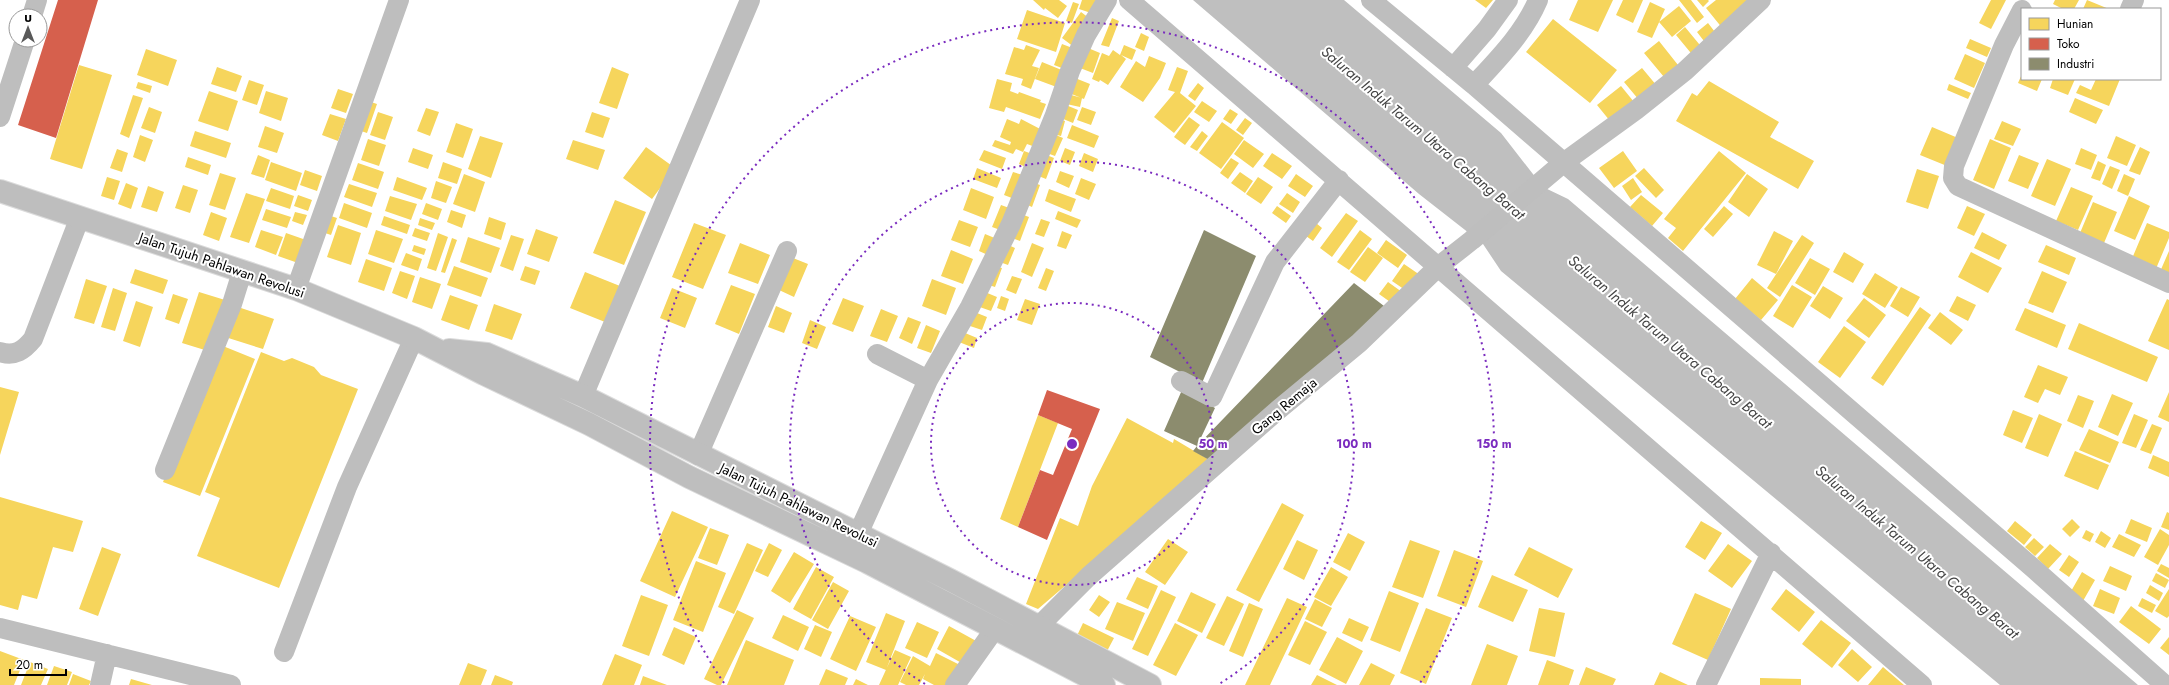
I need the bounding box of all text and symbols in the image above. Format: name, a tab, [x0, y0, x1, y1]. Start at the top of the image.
north arrow	[8, 8, 48, 48]
legend	[2021, 8, 2161, 80]
text: U	[24, 10, 32, 26]
text: Hunian	[2057, 15, 2093, 33]
text: Toko	[2057, 35, 2080, 53]
water label: Saluran Induk Tarum Utara Cabang Barat	[1316, 41, 1531, 226]
text: Industri	[2057, 55, 2094, 73]
street label: Jalan Tujuh Pahlawan Revolusi	[135, 227, 308, 303]
water label: Saluran Induk Tarum Utara Cabang Barat	[1563, 250, 1778, 435]
street label: Gang Remaja	[1247, 373, 1321, 439]
text: 50 m	[1198, 435, 1228, 453]
text: 100 m	[1336, 435, 1372, 453]
text: 150 m	[1476, 435, 1512, 453]
centre of rings	[1065, 437, 1079, 451]
street label: Jalan Tujuh Pahlawan Revolusi	[715, 457, 882, 552]
water label: Saluran Induk Tarum Utara Cabang Barat	[1810, 460, 2025, 645]
scale bar	[10, 651, 66, 677]
text: 20 m	[16, 656, 43, 674]

